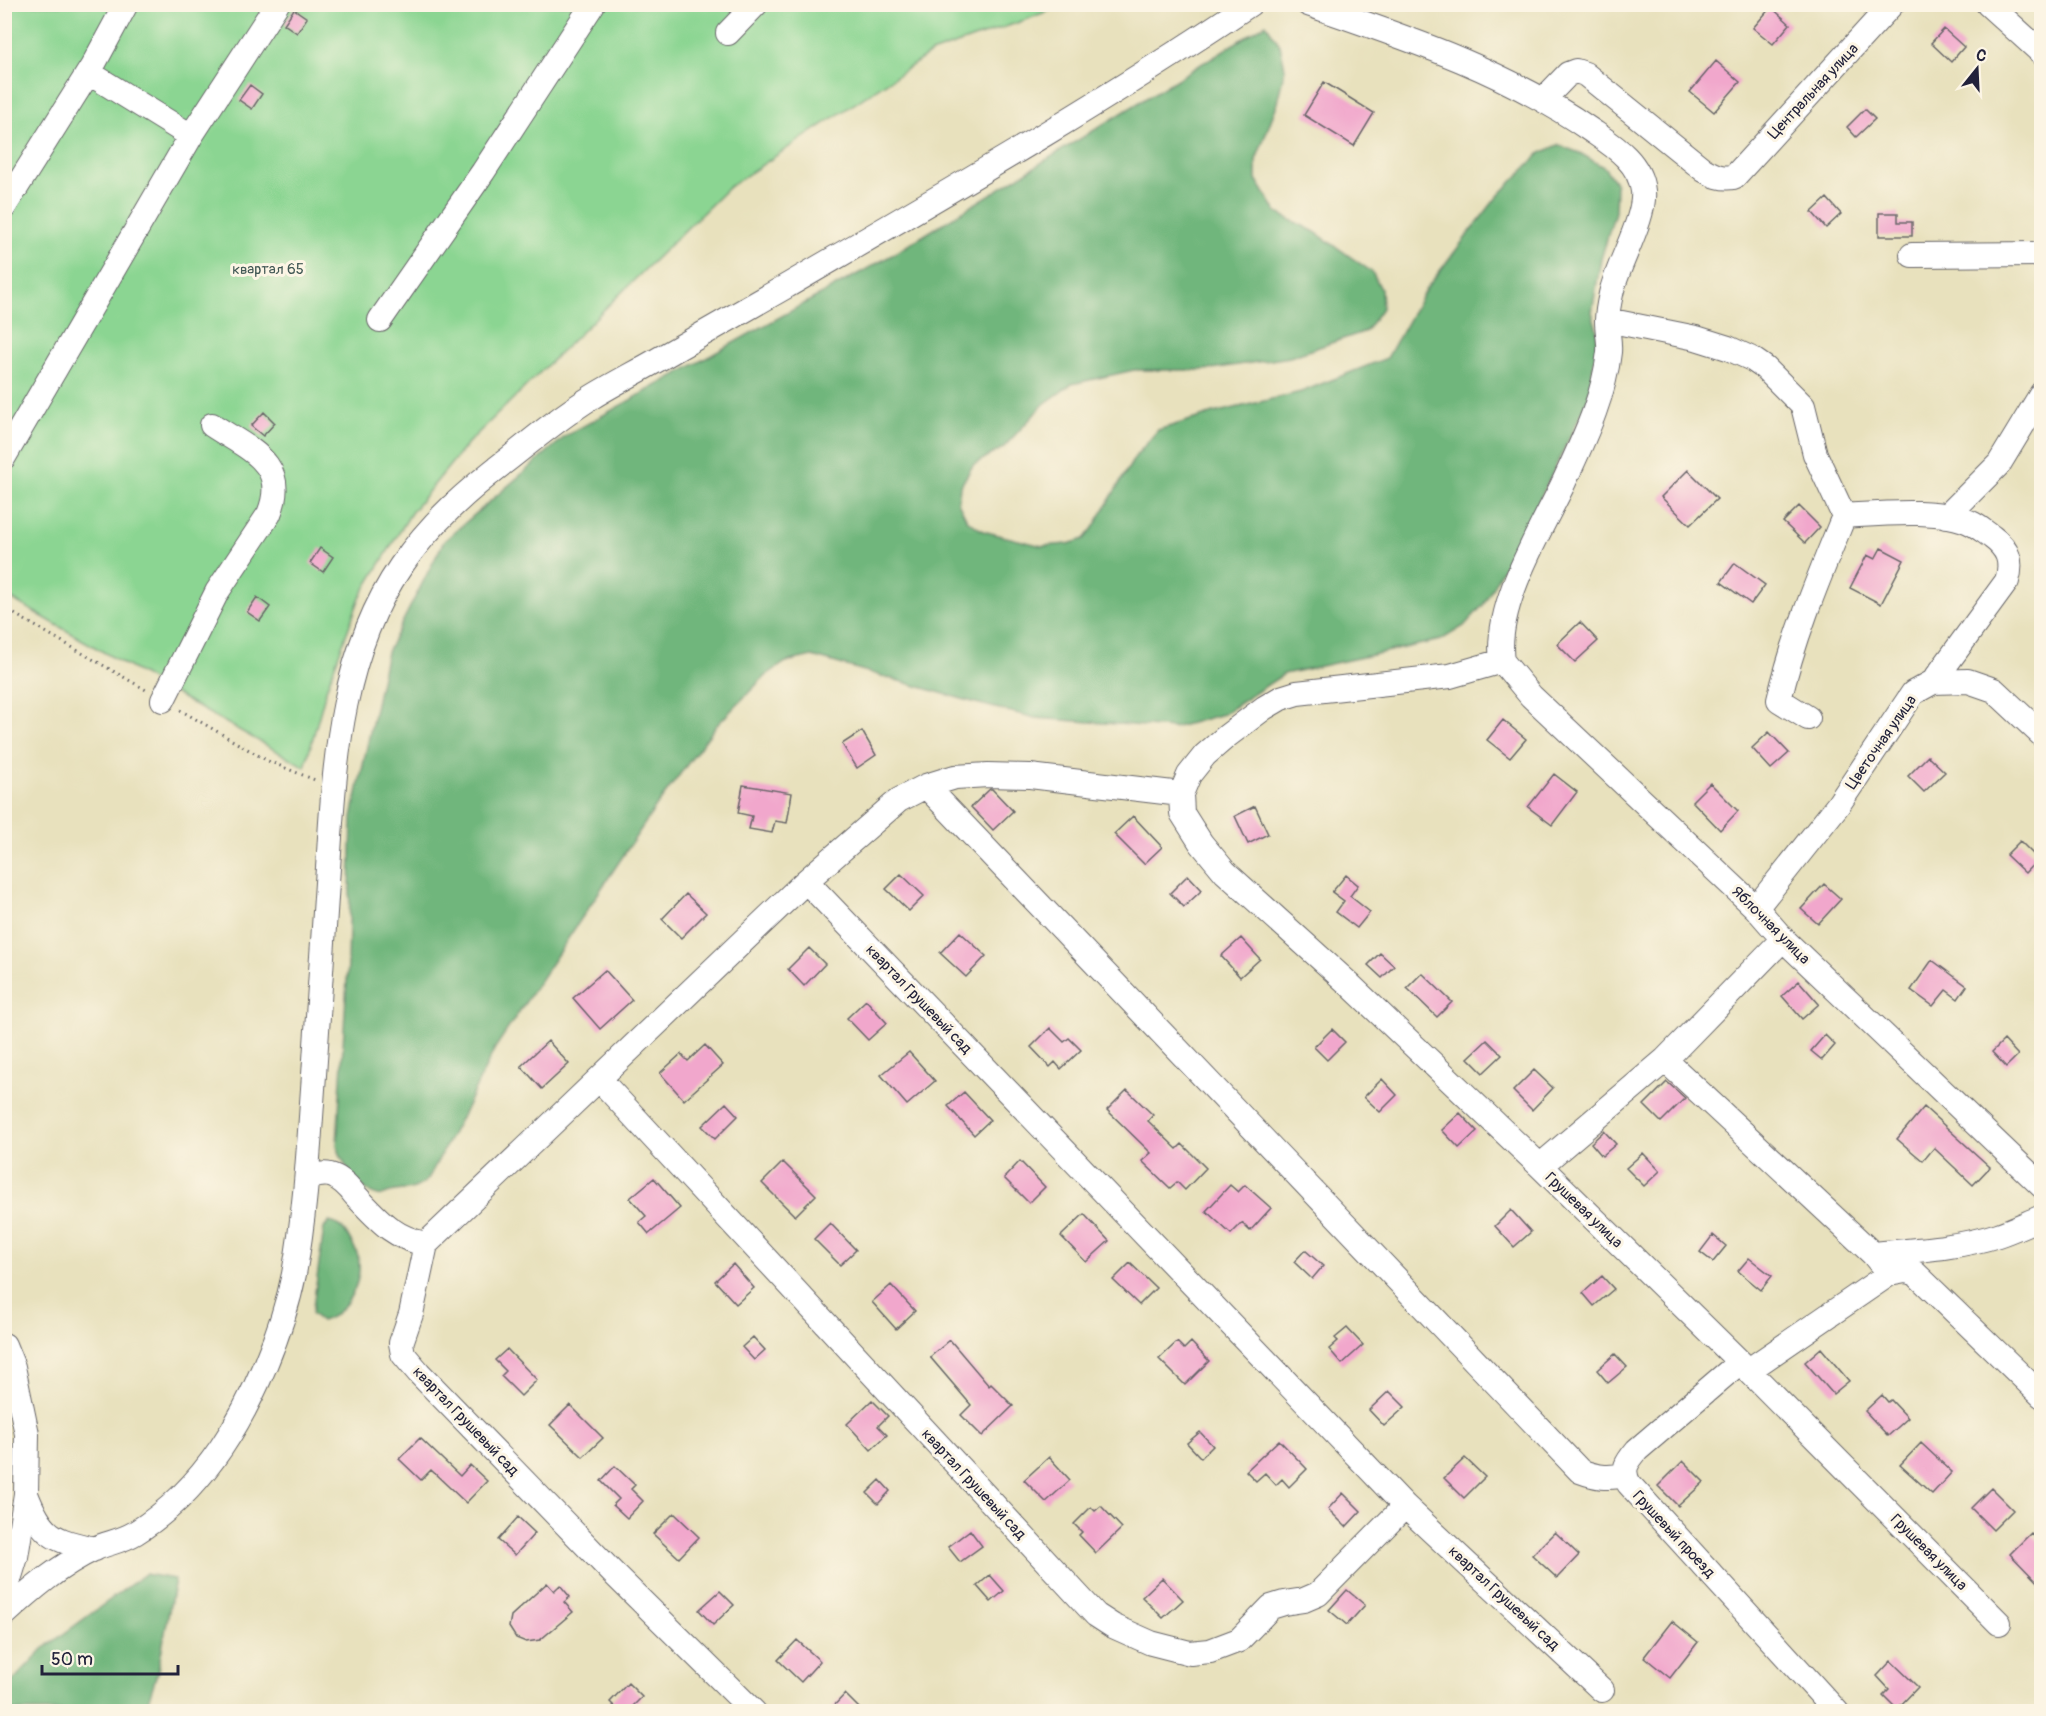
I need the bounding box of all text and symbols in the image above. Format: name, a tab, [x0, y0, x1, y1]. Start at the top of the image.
north arrow	[1947, 39, 2007, 99]
street label: Центральная улица	[1764, 40, 1863, 143]
text: С	[1974, 45, 1989, 67]
park label: квартал 65	[232, 260, 304, 279]
street label: Цветочная улица	[1842, 691, 1921, 793]
street label: Яблочная улица	[1728, 882, 1814, 968]
street label: квартал Грушевый сад	[862, 941, 976, 1058]
street label: Грушевая улица	[1541, 1169, 1626, 1252]
street label: квартал Грушевый сад	[409, 1363, 523, 1480]
street label: квартал Грушевый сад	[917, 1425, 1030, 1544]
street label: Грушевый проезд	[1628, 1487, 1719, 1582]
street label: Грушевая улица	[1886, 1510, 1971, 1595]
street label: квартал Грушевый сад	[1444, 1542, 1563, 1655]
scale bar	[42, 1638, 178, 1676]
text: 50 m	[51, 1648, 93, 1671]

